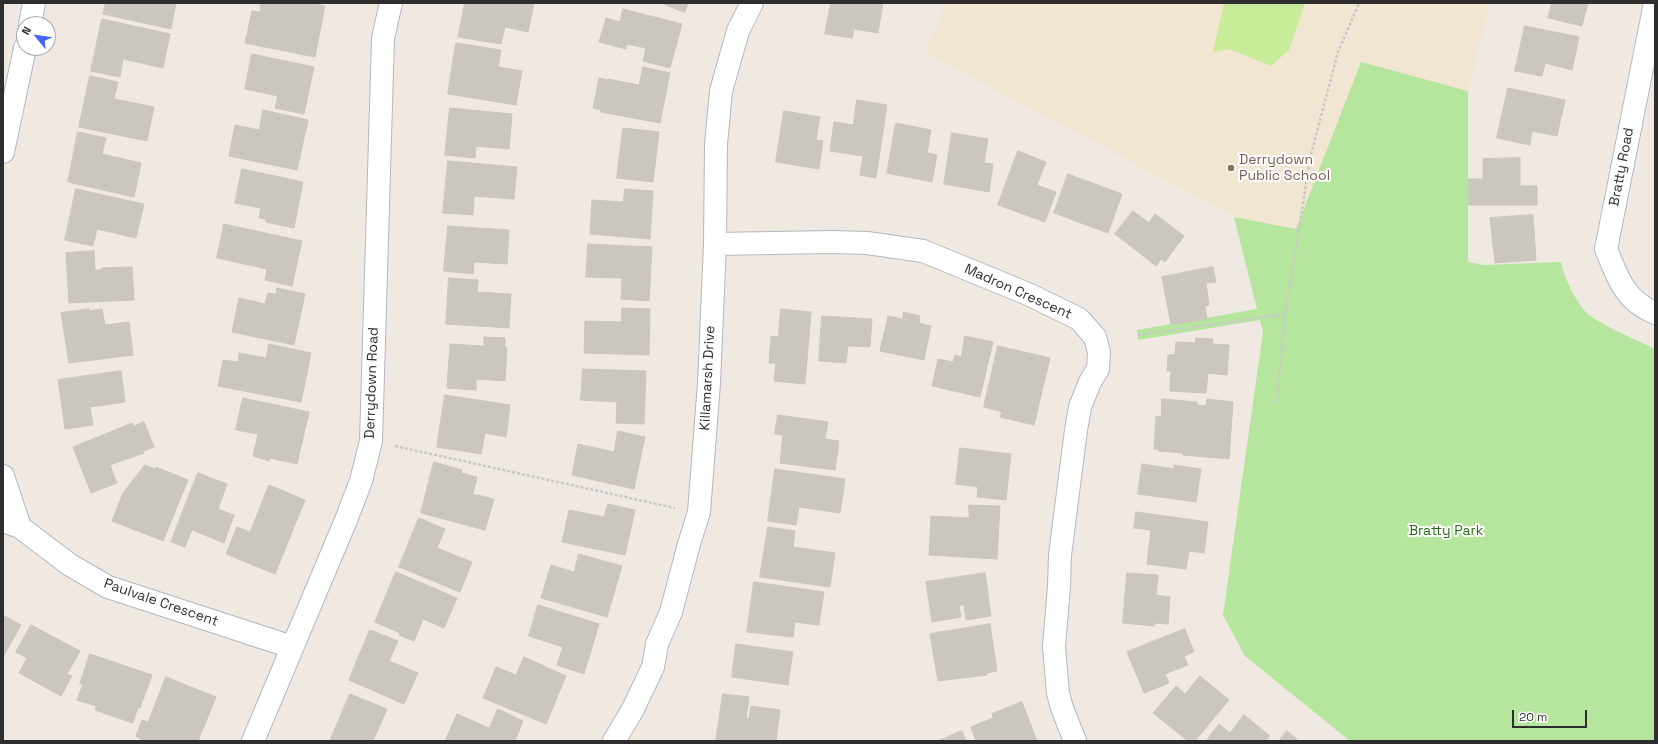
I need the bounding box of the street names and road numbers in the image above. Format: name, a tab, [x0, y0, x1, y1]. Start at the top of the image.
street label: Bratty Road	[1606, 126, 1638, 208]
street label: Madron Crescent	[962, 261, 1074, 323]
street label: Killamarsh Drive	[697, 325, 719, 431]
street label: Derrydown Road	[362, 327, 382, 439]
street label: Paulvale Crescent	[102, 576, 220, 630]

